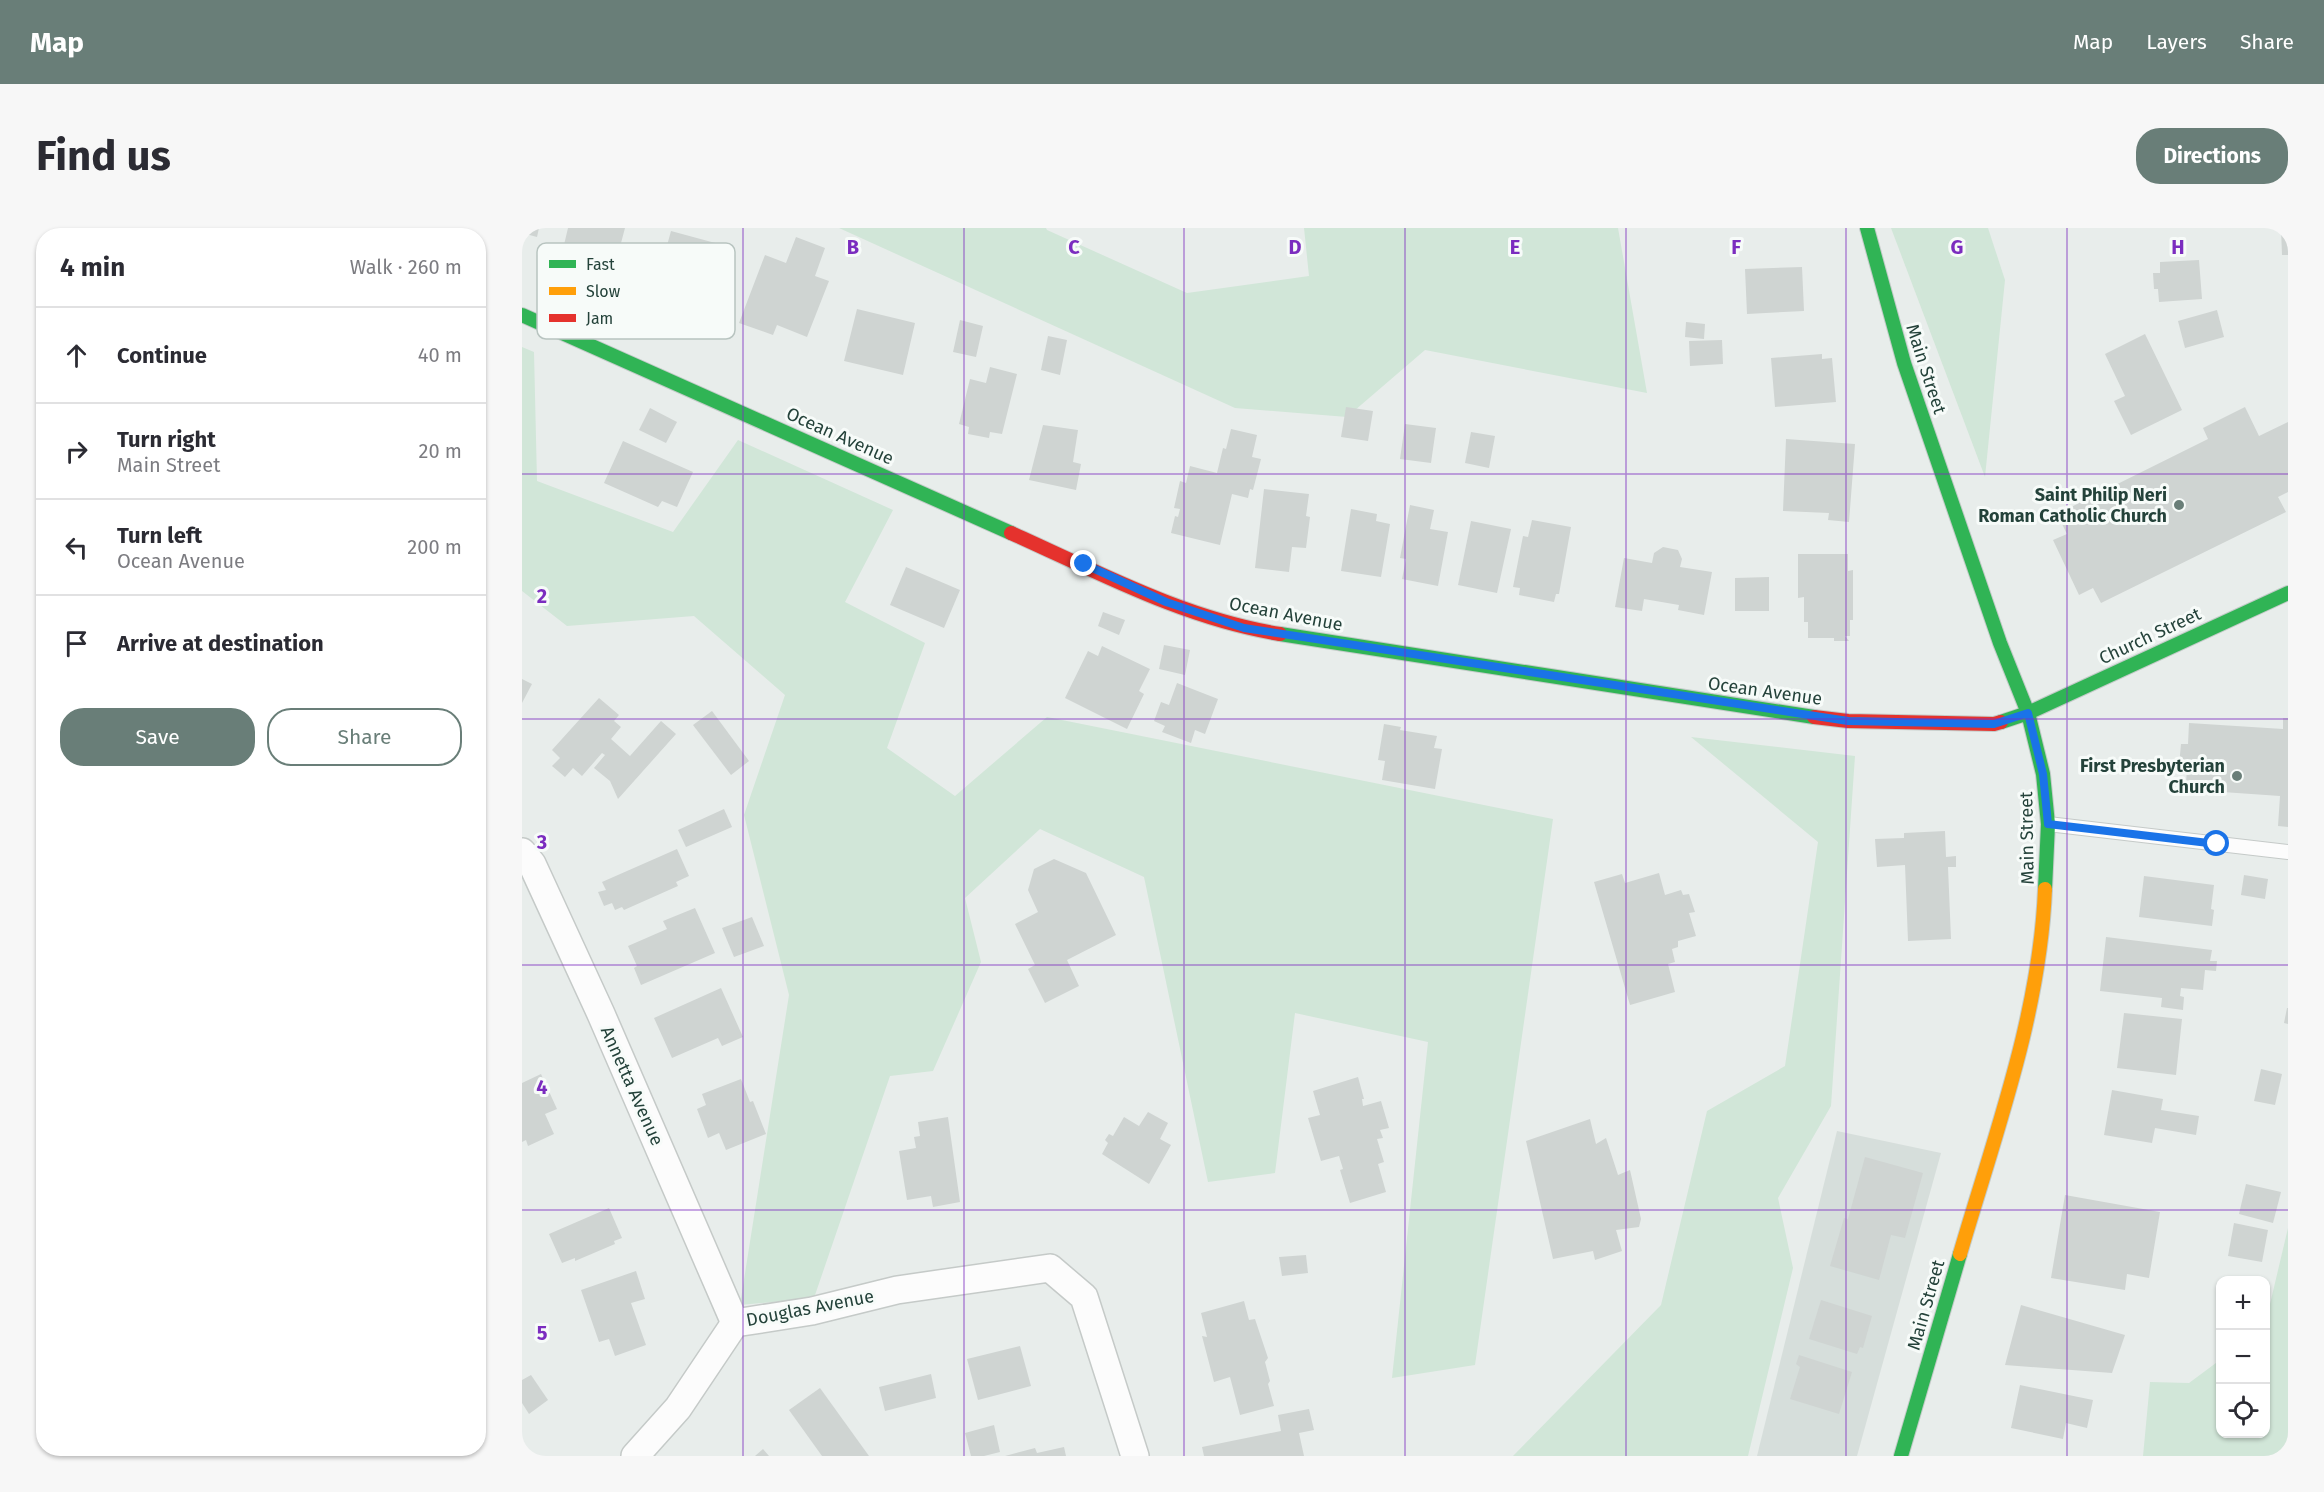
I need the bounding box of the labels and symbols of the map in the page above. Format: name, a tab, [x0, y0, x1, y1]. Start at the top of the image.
text: B	[847, 235, 859, 259]
text: C	[1068, 235, 1080, 259]
text: D	[1288, 235, 1302, 259]
text: E	[1510, 235, 1520, 259]
text: F	[1731, 235, 1741, 259]
text: G	[1951, 235, 1963, 259]
text: H	[2171, 235, 2185, 259]
legend	[537, 243, 735, 339]
text: Fast	[586, 255, 615, 274]
text: Slow	[586, 282, 621, 301]
text: Jam	[586, 309, 613, 328]
street label: Main Street	[1901, 321, 1951, 417]
street label: Ocean Avenue	[783, 403, 897, 469]
place label: Saint Philip Neri Roman Catholic Church	[1978, 484, 2167, 527]
marker: Saint Philip Neri Roman Catholic Church	[2172, 498, 2186, 512]
route end	[1070, 550, 1096, 576]
text: 2	[537, 584, 547, 608]
street label: Ocean Avenue	[1227, 592, 1345, 636]
street label: Church Street	[2095, 603, 2205, 669]
street label: Ocean Avenue	[1706, 672, 1824, 710]
place label: First Presbyterian Church	[2080, 755, 2225, 798]
marker: First Presbyterian Church	[2230, 769, 2244, 783]
street label: Main Street	[2015, 791, 2039, 885]
text: 3	[536, 830, 547, 854]
route start	[2203, 830, 2229, 856]
street label: Annetta Avenue	[596, 1023, 668, 1149]
text: 4	[536, 1075, 548, 1099]
street label: Main Street	[1903, 1257, 1950, 1353]
street label: Douglas Avenue	[744, 1285, 876, 1331]
text: 5	[537, 1321, 548, 1345]

